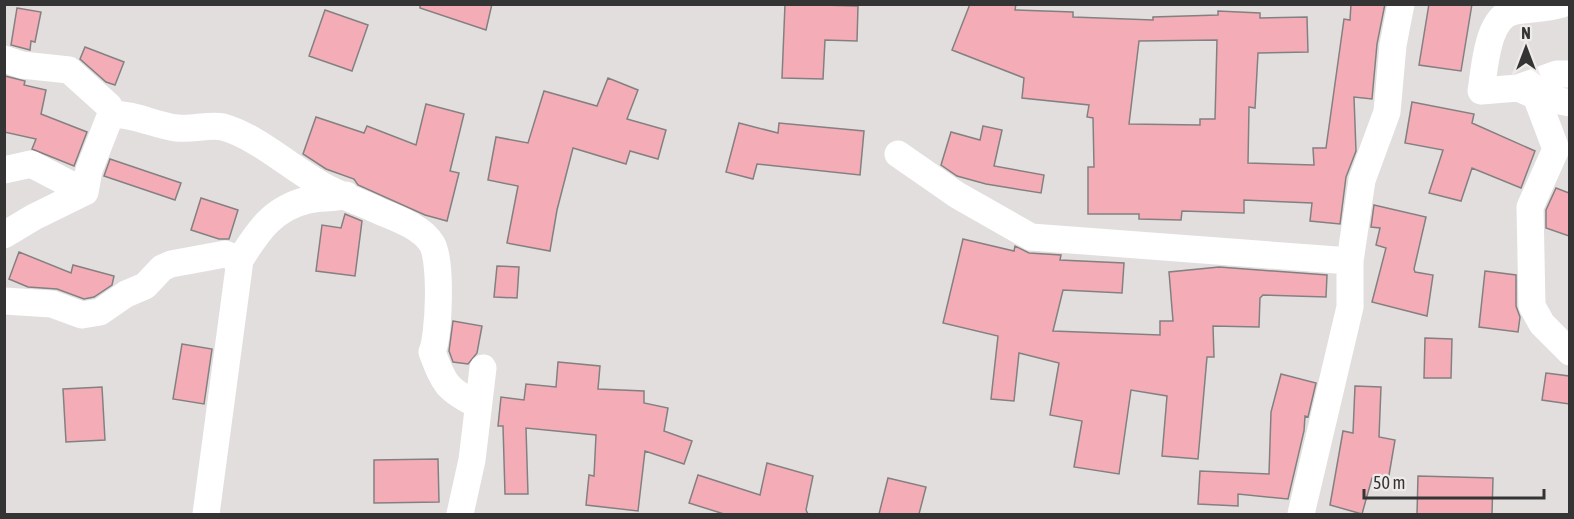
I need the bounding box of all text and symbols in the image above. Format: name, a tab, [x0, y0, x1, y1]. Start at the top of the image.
north arrow	[1496, 18, 1556, 78]
text: N	[1521, 24, 1531, 42]
scale bar	[1364, 462, 1544, 500]
text: 50 m	[1373, 472, 1405, 493]

